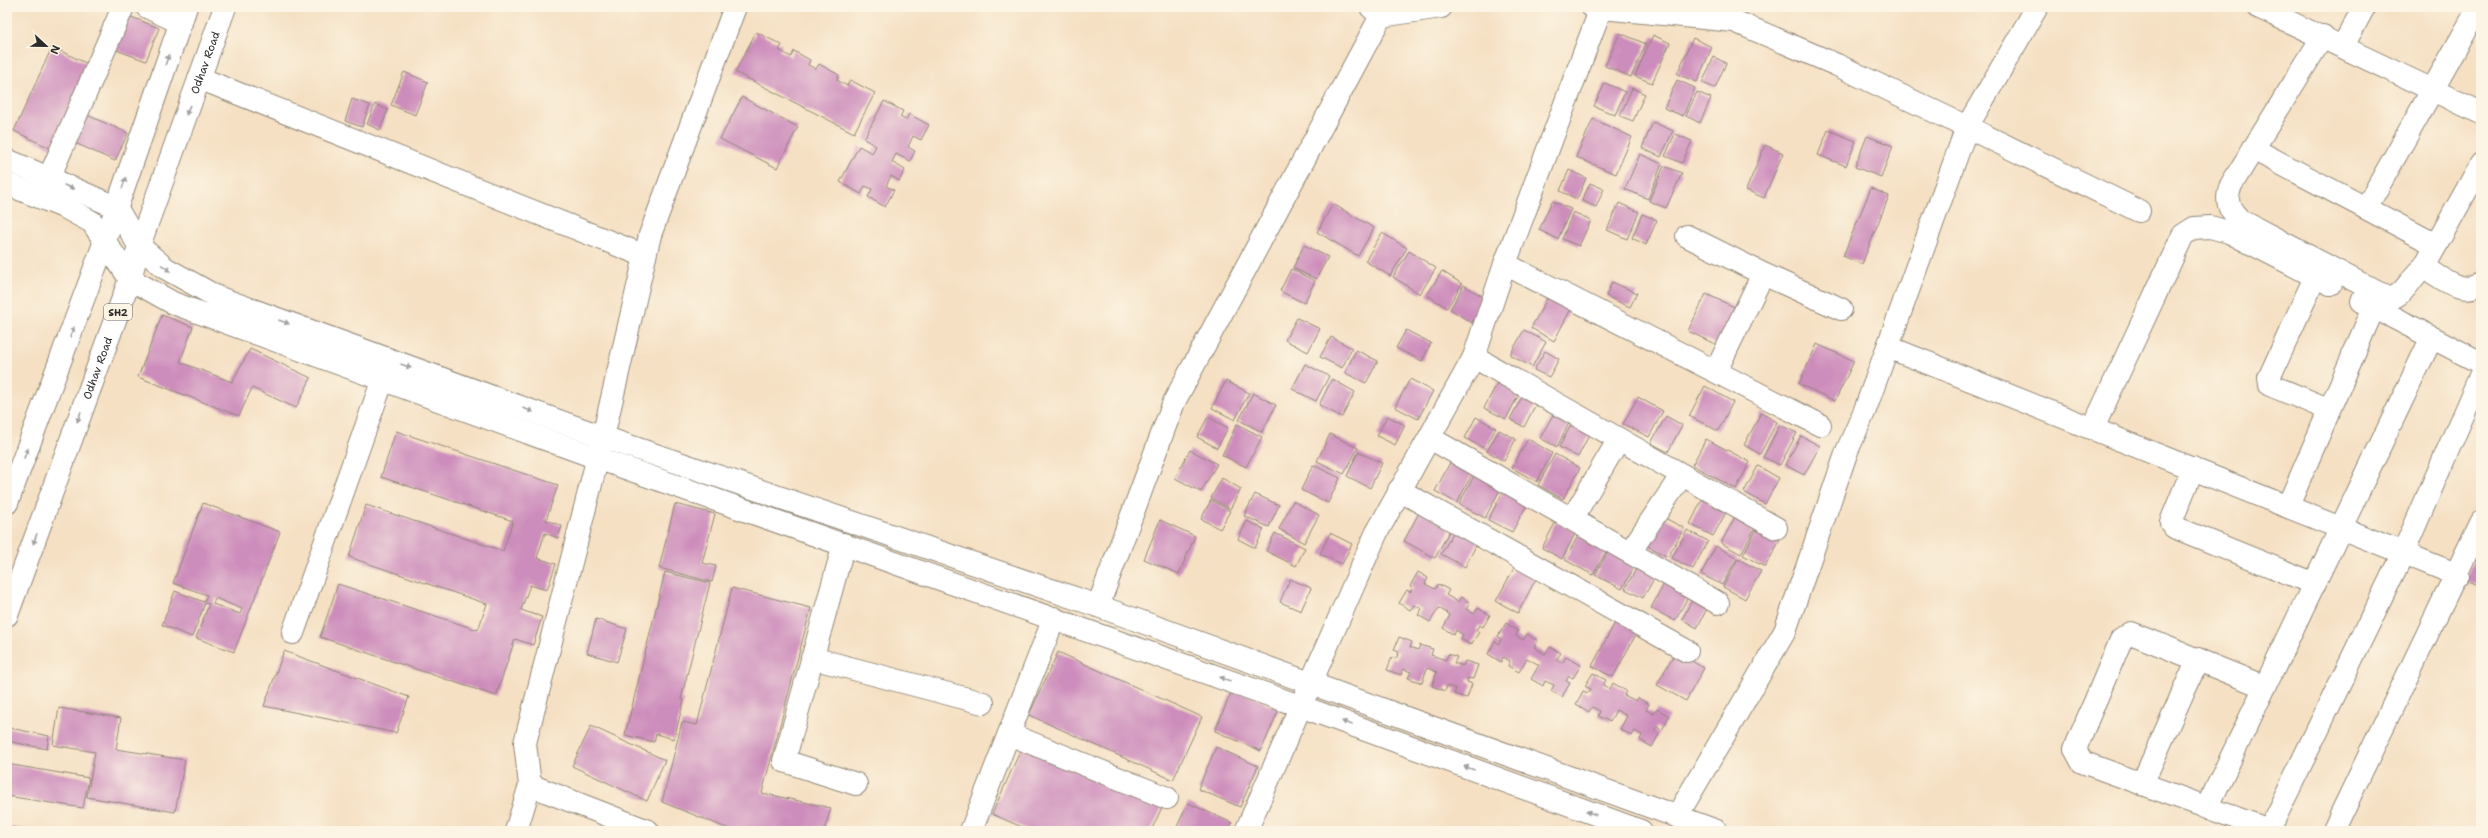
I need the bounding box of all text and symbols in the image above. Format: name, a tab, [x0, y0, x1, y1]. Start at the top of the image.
north arrow	[26, 26, 66, 66]
street label: Odhav Road	[187, 29, 224, 96]
text: N	[46, 43, 63, 57]
one-way arrow	[165, 53, 171, 65]
one-way arrow	[184, 104, 190, 116]
one-way arrow	[122, 176, 128, 188]
one-way arrow	[63, 184, 75, 190]
one-way arrow	[161, 264, 171, 272]
road number: SH2	[104, 304, 132, 320]
one-way arrow	[278, 319, 290, 325]
one-way arrow	[70, 325, 76, 337]
street label: Odhav Road	[80, 335, 116, 402]
one-way arrow	[401, 364, 413, 370]
one-way arrow	[523, 408, 535, 414]
one-way arrow	[76, 411, 82, 423]
one-way arrow	[24, 447, 30, 459]
one-way arrow	[31, 533, 37, 545]
one-way arrow	[1218, 675, 1230, 681]
one-way arrow	[1341, 719, 1353, 725]
one-way arrow	[1463, 764, 1475, 770]
one-way arrow	[1585, 809, 1597, 815]

